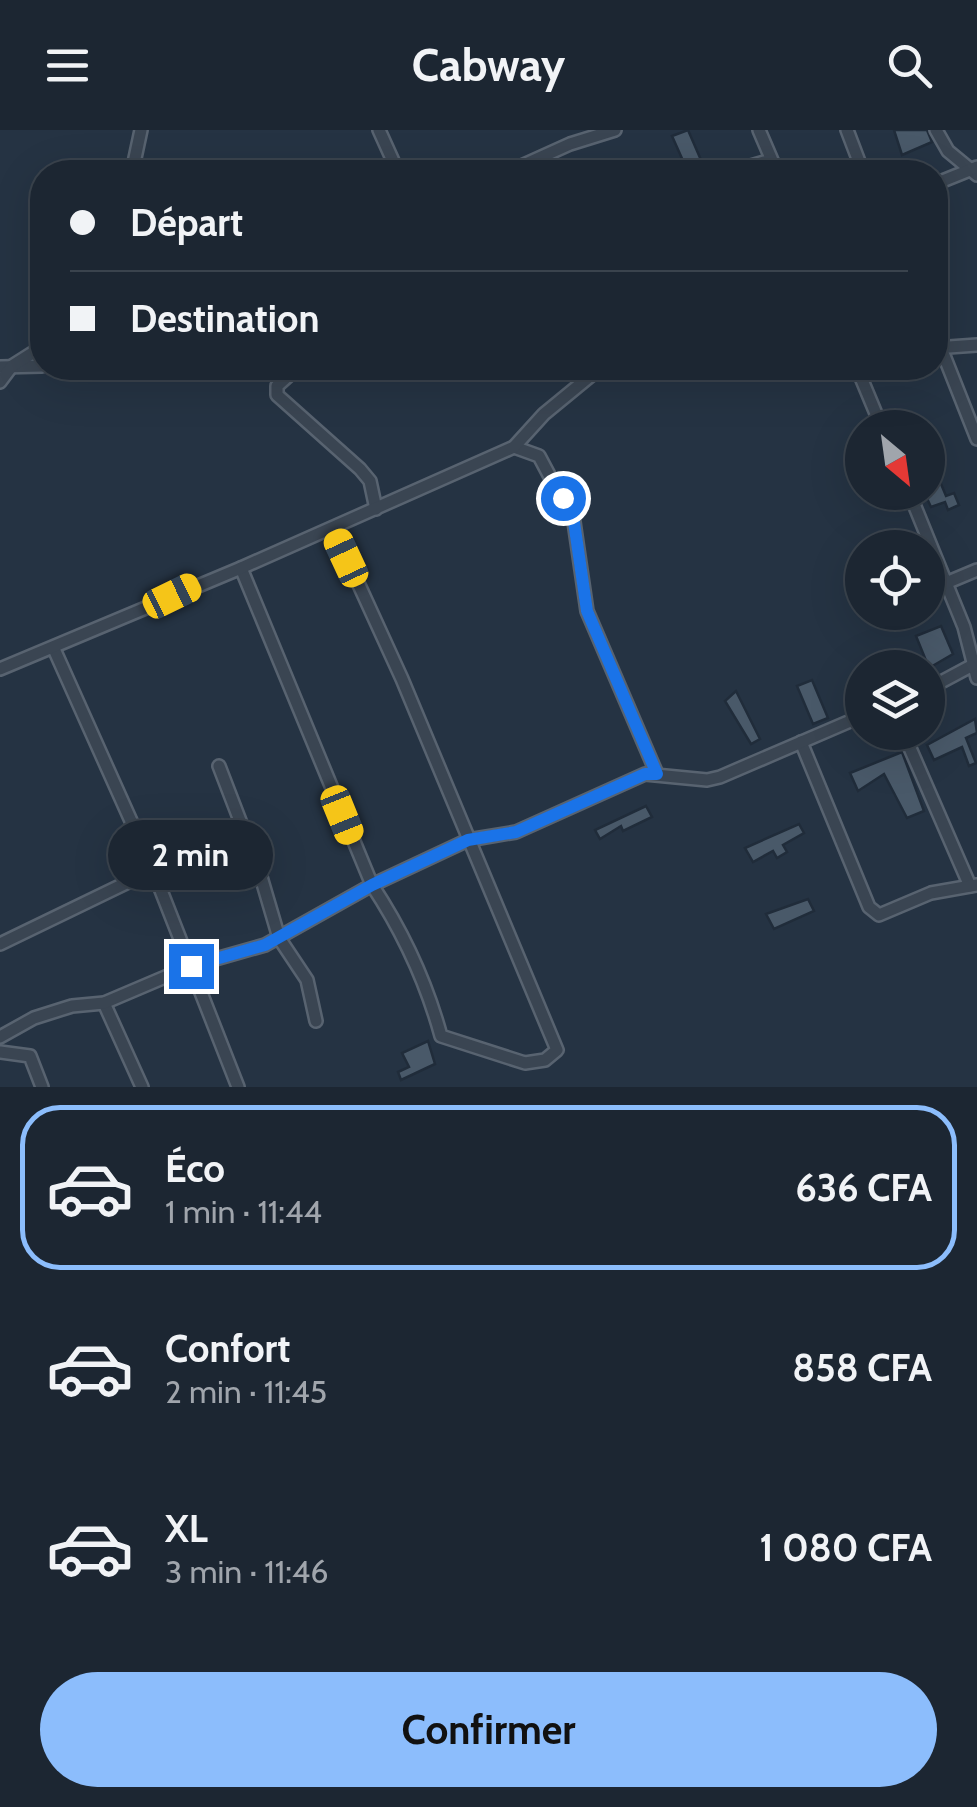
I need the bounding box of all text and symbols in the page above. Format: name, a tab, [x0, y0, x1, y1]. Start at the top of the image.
icon: menu	[40, 38, 95, 93]
text: Cabway	[412, 38, 565, 92]
icon: search	[882, 38, 937, 93]
text: Départ	[130, 199, 243, 246]
text: Destination	[130, 295, 319, 342]
north arrow	[845, 410, 945, 510]
map controls	[845, 410, 945, 750]
route start	[541, 476, 586, 521]
car	[320, 524, 372, 592]
button: locate	[845, 530, 945, 630]
car	[138, 569, 206, 623]
button: layers	[845, 650, 945, 750]
car	[317, 782, 367, 848]
callout: 2 min	[109, 821, 274, 891]
text: 2 min	[152, 835, 229, 874]
route end	[169, 944, 214, 989]
icon: car	[45, 1143, 135, 1233]
text: Éco	[165, 1145, 225, 1192]
text: 636 CFA	[795, 1164, 932, 1211]
text: 1 min · 11:44	[165, 1192, 322, 1231]
icon: car	[45, 1323, 135, 1413]
text: Confort	[165, 1325, 290, 1372]
text: 858 CFA	[792, 1344, 932, 1391]
text: 2 min · 11:45	[165, 1372, 327, 1411]
icon: car	[45, 1503, 135, 1593]
text: XL	[165, 1505, 208, 1552]
text: 1 080 CFA	[759, 1524, 932, 1571]
text: 3 min · 11:46	[165, 1552, 328, 1591]
button: Confirmer	[40, 1672, 937, 1787]

